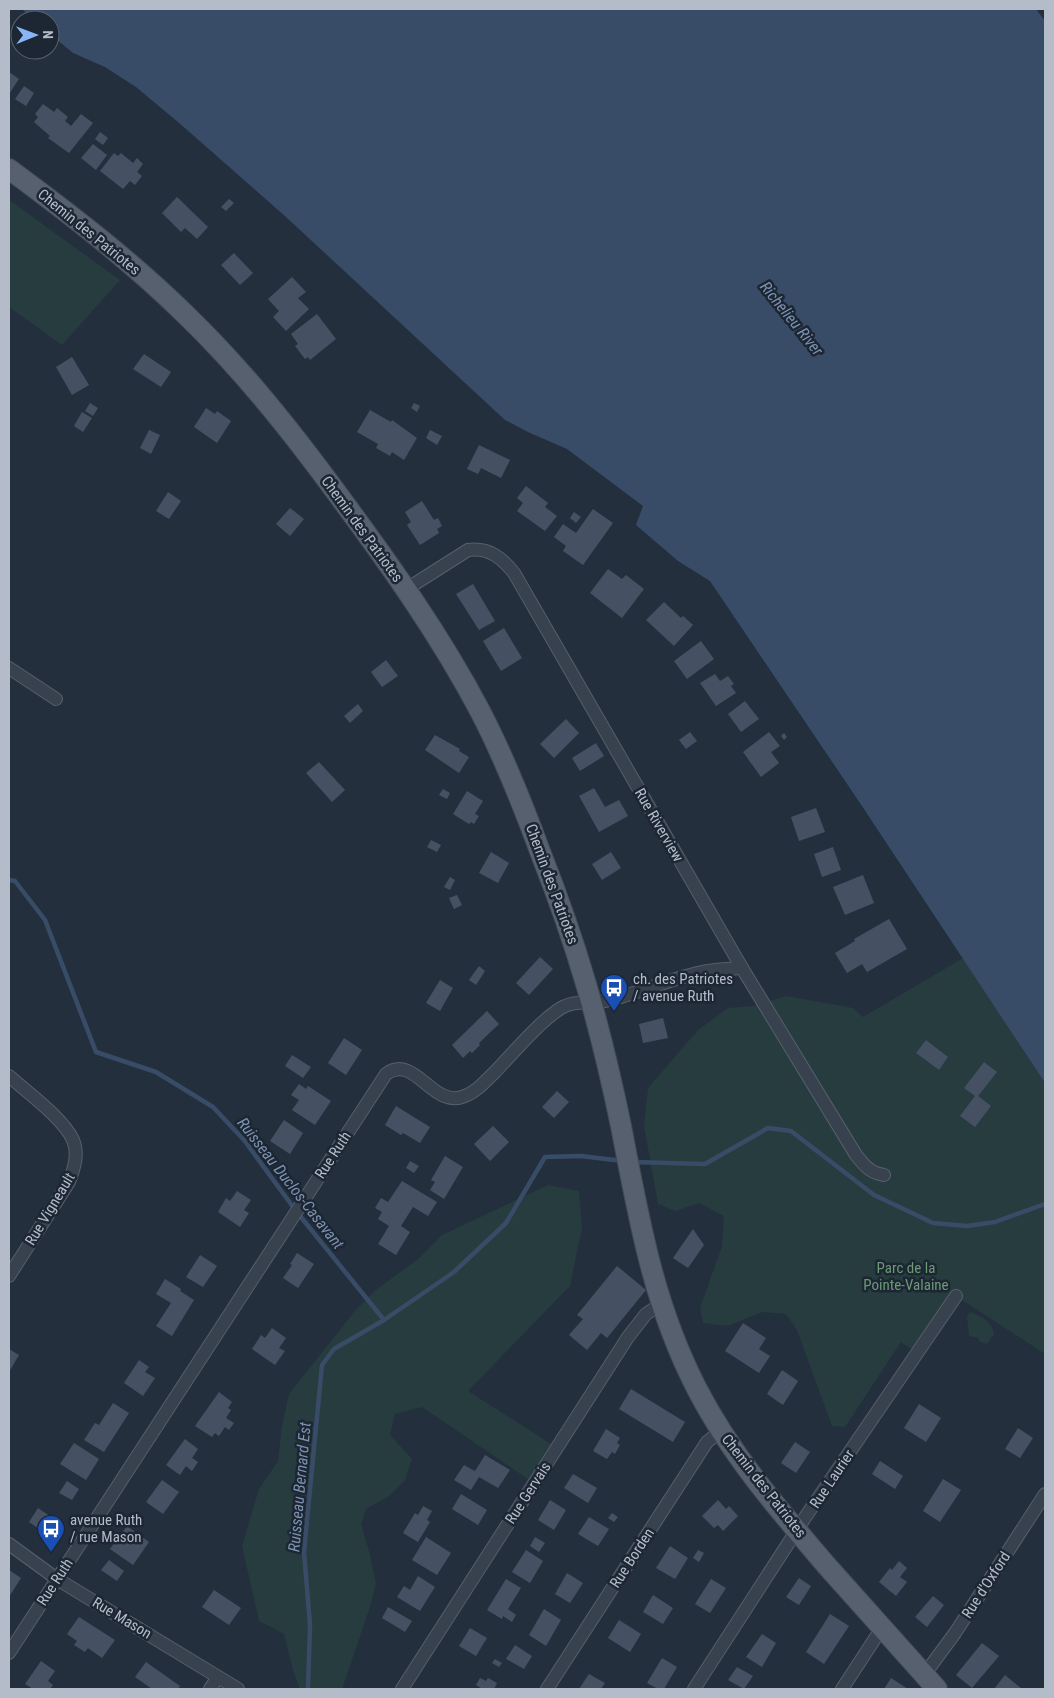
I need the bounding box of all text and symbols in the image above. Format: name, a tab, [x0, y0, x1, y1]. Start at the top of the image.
north arrow	[10, 10, 60, 60]
text: N	[40, 30, 56, 39]
street label: Chemin des Patriotes	[34, 185, 144, 279]
water label: Richelieu River	[756, 278, 828, 360]
street label: Chemin des Patriotes	[317, 472, 407, 586]
street label: Rue Riverview	[631, 785, 687, 865]
street label: Chemin des Patriotes	[522, 821, 582, 947]
place label: ch. des Patriotes / avenue Ruth	[633, 970, 733, 1005]
bus stop icon: ch. des Patriotes / avenue Ruth	[599, 973, 629, 1012]
water label: Ruisseau Duclos-Casavant	[233, 1114, 348, 1253]
street label: Rue Ruth	[311, 1128, 355, 1182]
street label: Rue Vigneault	[21, 1169, 79, 1249]
park label: Parc de la Pointe-Valaine	[863, 1259, 949, 1294]
water label: Ruisseau Bernard Est	[284, 1421, 315, 1553]
street label: Chemin des Patriotes	[718, 1431, 810, 1542]
street label: Rue Laurier	[806, 1446, 858, 1512]
street label: Rue Gervais	[501, 1459, 555, 1527]
place label: avenue Ruth / rue Mason	[70, 1511, 142, 1546]
bus stop icon: avenue Ruth / rue Mason	[36, 1514, 66, 1553]
street label: Rue Borden	[606, 1525, 658, 1591]
street label: Rue d'Oxford	[958, 1548, 1014, 1622]
street label: Rue Ruth	[33, 1555, 77, 1609]
street label: Rue Mason	[89, 1593, 155, 1643]

